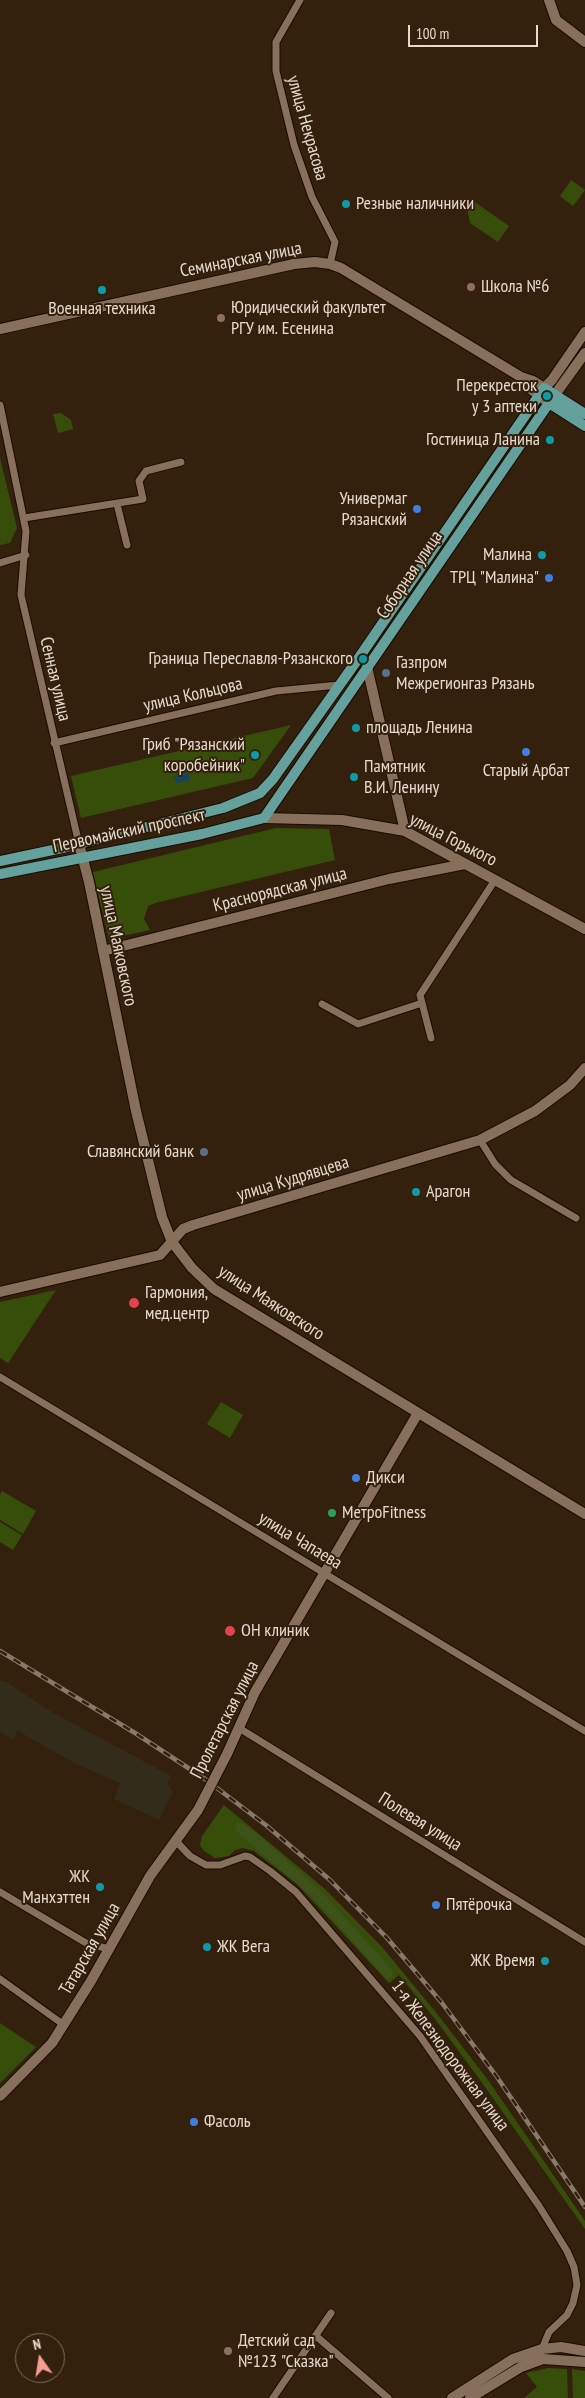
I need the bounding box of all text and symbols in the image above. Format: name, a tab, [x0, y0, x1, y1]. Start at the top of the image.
scale bar	[410, 15, 540, 47]
text: 100 m	[416, 24, 449, 43]
street label: улица Некрасова	[282, 73, 332, 183]
place label: Резные наличники	[356, 193, 474, 215]
marker: Резные наличники	[340, 198, 352, 210]
street label: Семинарская улица	[178, 238, 304, 282]
place label: Школа №6	[481, 276, 549, 298]
marker: Школа №6	[465, 281, 477, 293]
marker: Военная техника	[96, 284, 108, 296]
place label: Юридический факультет РГУ им. Есенина	[231, 297, 386, 340]
place label: Военная техника	[48, 298, 156, 320]
marker: Юридический факультет РГУ им. Есенина	[215, 312, 227, 324]
place label: Перекресток у 3 аптеки	[456, 375, 537, 418]
marker: Перекресток у 3 аптеки	[541, 390, 553, 402]
place label: Гостиница Ланина	[426, 429, 540, 451]
marker: Гостиница Ланина	[544, 434, 556, 446]
place label: Универмаг Рязанский	[340, 488, 407, 530]
marker: Универмаг Рязанский	[411, 503, 423, 515]
street label: Соборная улица	[373, 527, 447, 623]
place label: Малина	[483, 544, 532, 566]
marker: Малина	[536, 549, 548, 561]
place label: ТРЦ "Малина"	[450, 567, 539, 589]
marker: ТРЦ "Малина"	[543, 572, 555, 584]
street label: Сенная улица	[35, 635, 75, 723]
place label: Граница Переславля-Рязанского	[149, 648, 353, 670]
place label: Газпром Межрегионгаз Рязань	[396, 652, 534, 694]
marker: Граница Переславля-Рязанского	[357, 653, 369, 665]
marker: Газпром Межрегионгаз Рязань	[380, 667, 392, 679]
street label: улица Кольцова	[141, 673, 245, 717]
place label: площадь Ленина	[366, 717, 473, 739]
marker: площадь Ленина	[350, 722, 362, 734]
place label: Гриб "Рязанский коробейник"	[142, 734, 245, 776]
marker: Старый Арбат	[520, 746, 532, 758]
marker: Гриб "Рязанский коробейник"	[249, 749, 261, 761]
place label: Памятник В.И. Ленину	[364, 756, 439, 799]
place label: Старый Арбат	[483, 760, 569, 782]
marker: Памятник В.И. Ленину	[348, 771, 360, 783]
street label: Первомайский проспект	[51, 804, 207, 858]
street label: улица Горького	[406, 809, 500, 871]
street label: Краснорядская улица	[211, 863, 349, 917]
street label: улица Маяковского	[95, 884, 141, 1008]
place label: Славянский банк	[87, 1141, 194, 1163]
marker: Славянский банк	[198, 1146, 210, 1158]
street label: улица Кудрявцева	[234, 1152, 352, 1206]
place label: Арагон	[426, 1181, 470, 1203]
marker: Арагон	[410, 1186, 422, 1198]
street label: улица Маяковского	[214, 1261, 328, 1345]
place label: Гармония, мед.центр	[145, 1282, 210, 1325]
marker: Гармония, мед.центр	[127, 1296, 141, 1310]
place label: Дикси	[366, 1467, 405, 1489]
marker: Дикси	[350, 1472, 362, 1484]
place label: МетроFitness	[342, 1502, 426, 1524]
marker: МетроFitness	[326, 1507, 338, 1519]
street label: улица Чапаева	[254, 1508, 346, 1574]
place label: ОН клиник	[241, 1620, 310, 1642]
marker: ОН клиник	[223, 1624, 237, 1638]
street label: Пролетарская улица	[186, 1658, 264, 1782]
street label: Полевая улица	[374, 1788, 466, 1856]
place label: ЖК Манхэттен	[22, 1866, 90, 1908]
marker: ЖК Манхэттен	[94, 1881, 106, 1893]
place label: Пятёрочка	[446, 1894, 512, 1916]
street label: Татарская улица	[55, 1899, 125, 1999]
marker: Пятёрочка	[430, 1899, 442, 1911]
place label: ЖК Вега	[217, 1936, 270, 1958]
marker: ЖК Вега	[201, 1941, 213, 1953]
place label: ЖК Время	[470, 1950, 535, 1972]
marker: ЖК Время	[539, 1955, 551, 1967]
street label: 1-я Железнодорожная улица	[386, 1977, 514, 2135]
place label: Фасоль	[204, 2111, 251, 2133]
marker: Фасоль	[188, 2116, 200, 2128]
place label: Детский сад №123 "Сказка"	[238, 2330, 334, 2372]
north arrow	[15, 2333, 65, 2383]
text: N	[31, 2335, 43, 2354]
marker: Детский сад №123 "Сказка"	[222, 2345, 234, 2357]

